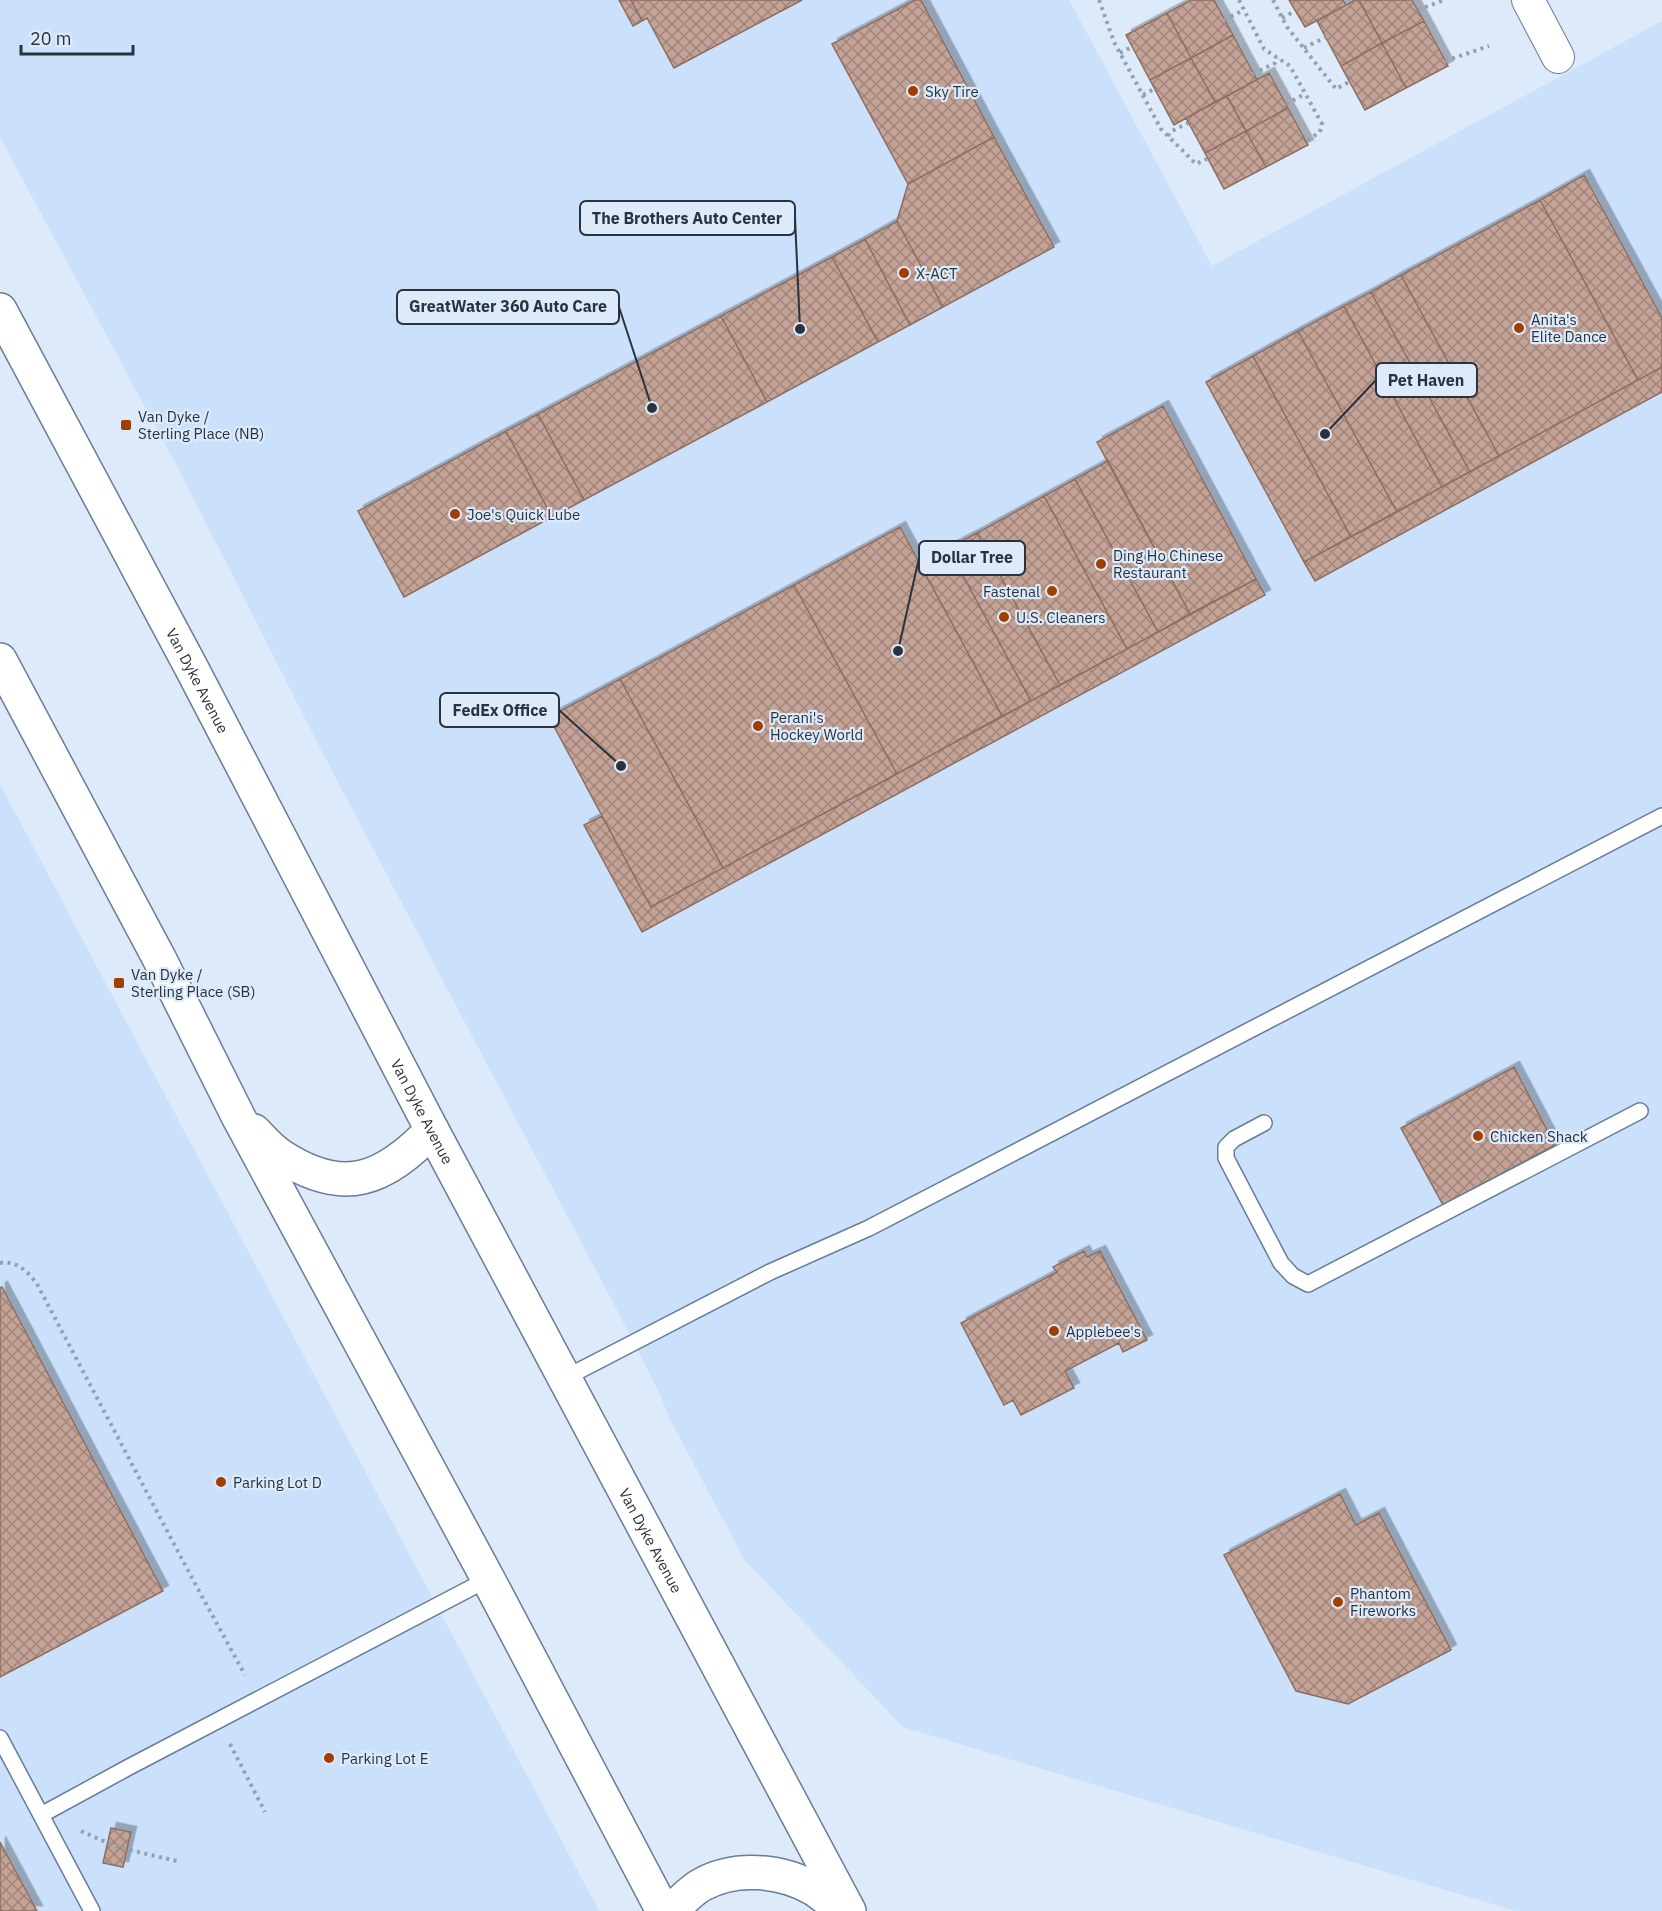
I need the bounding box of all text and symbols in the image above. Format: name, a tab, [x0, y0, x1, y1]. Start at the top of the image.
scale bar	[21, 18, 134, 56]
text: 20 m	[30, 27, 72, 50]
place label: Sky Tire	[925, 82, 979, 101]
marker: Sky Tire	[906, 84, 920, 98]
callout: The Brothers Auto Center	[580, 201, 795, 235]
text: The Brothers Auto Center	[592, 208, 783, 228]
place label: X-ACT	[916, 264, 958, 283]
marker: X-ACT	[897, 266, 911, 280]
callout: GreatWater 360 Auto Care	[397, 290, 619, 324]
text: GreatWater 360 Auto Care	[409, 296, 607, 316]
place label: Anita's Elite Dance	[1531, 310, 1607, 346]
marker: Anita's Elite Dance	[1512, 321, 1526, 335]
callout: Pet Haven	[1376, 363, 1477, 397]
text: Pet Haven	[1388, 370, 1464, 390]
place label: Van Dyke / Sterling Place (NB)	[138, 407, 264, 443]
marker: Van Dyke / Sterling Place (NB)	[119, 418, 133, 432]
place label: Joe's Quick Lube	[467, 505, 580, 524]
marker: Joe's Quick Lube	[448, 507, 462, 521]
callout: Dollar Tree	[919, 541, 1025, 575]
place label: Ding Ho Chinese Restaurant	[1113, 546, 1223, 582]
text: Dollar Tree	[931, 547, 1013, 567]
marker: Ding Ho Chinese Restaurant	[1094, 557, 1108, 571]
place label: Fastenal	[983, 582, 1040, 601]
marker: Fastenal	[1045, 584, 1059, 598]
place label: U.S. Cleaners	[1016, 608, 1106, 627]
marker: U.S. Cleaners	[997, 610, 1011, 624]
street label: Van Dyke Avenue	[162, 625, 233, 736]
callout: FedEx Office	[440, 693, 559, 727]
text: FedEx Office	[453, 700, 547, 720]
place label: Perani's Hockey World	[770, 708, 863, 744]
marker: Perani's Hockey World	[751, 719, 765, 733]
place label: Van Dyke / Sterling Place (SB)	[131, 965, 255, 1001]
marker: Van Dyke / Sterling Place (SB)	[112, 976, 126, 990]
street label: Van Dyke Avenue	[387, 1056, 458, 1167]
place label: Chicken Shack	[1490, 1127, 1588, 1146]
marker: Chicken Shack	[1471, 1129, 1485, 1143]
place label: Applebee's	[1066, 1322, 1141, 1341]
marker: Applebee's	[1047, 1324, 1061, 1338]
place label: Parking Lot D	[233, 1473, 322, 1492]
marker: Parking Lot D	[214, 1475, 228, 1489]
street label: Van Dyke Avenue	[615, 1485, 687, 1596]
place label: Phantom Fireworks	[1350, 1584, 1416, 1620]
marker: Phantom Fireworks	[1331, 1595, 1345, 1609]
place label: Parking Lot E	[341, 1749, 428, 1768]
marker: Parking Lot E	[322, 1751, 336, 1765]

